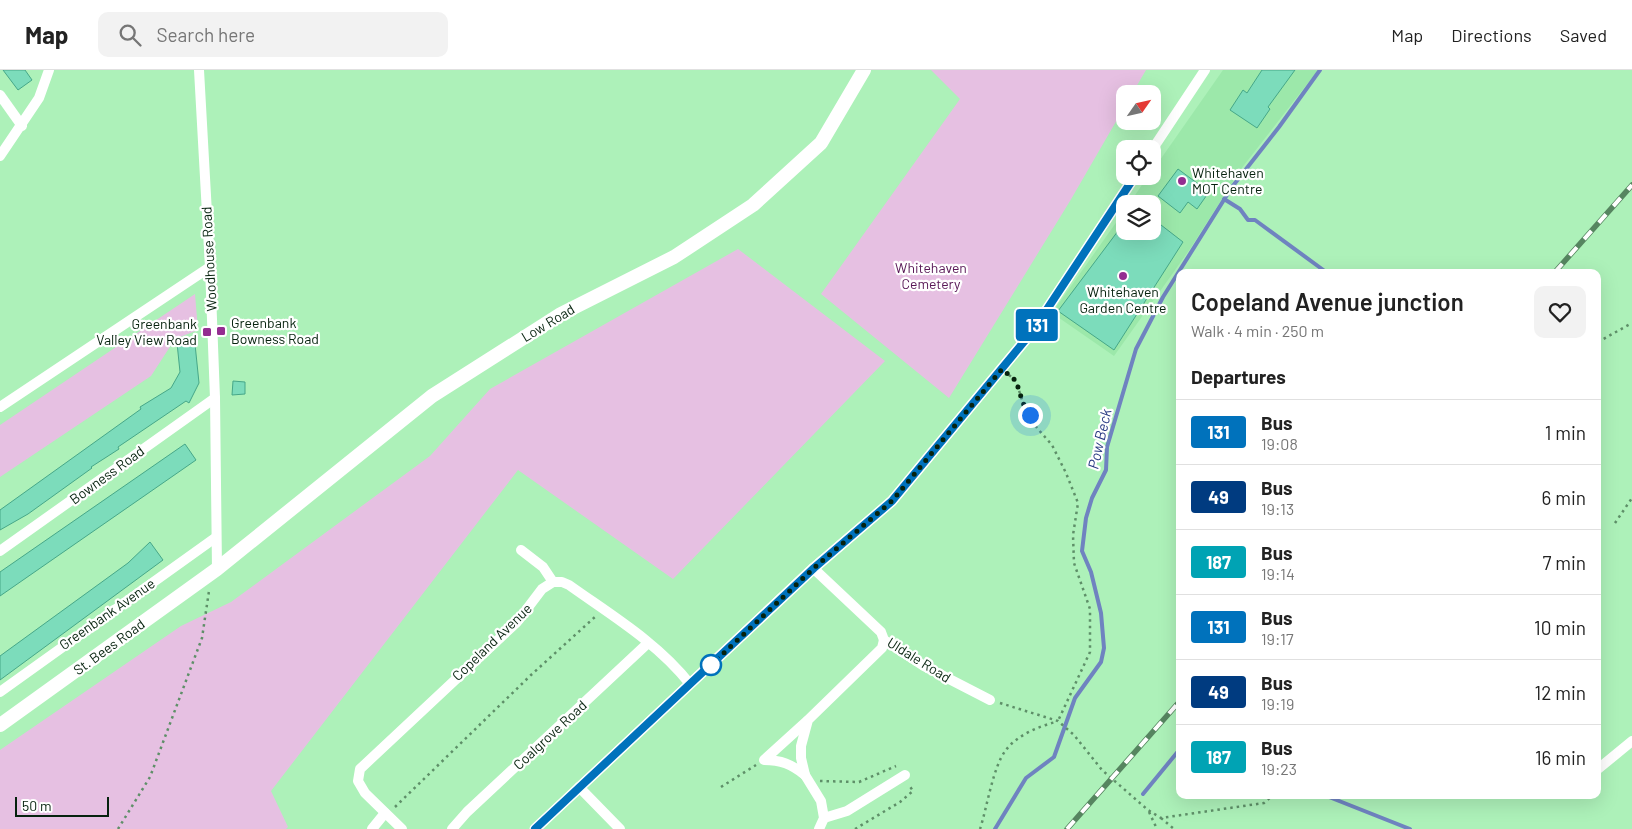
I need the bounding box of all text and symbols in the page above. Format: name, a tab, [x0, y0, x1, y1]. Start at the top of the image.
search box	[98, 12, 448, 57]
text: Map	[25, 20, 68, 49]
icon: search	[116, 21, 144, 49]
text: Search here	[156, 23, 255, 46]
text: Map	[1391, 24, 1423, 46]
text: Directions	[1451, 24, 1532, 46]
text: Saved	[1560, 24, 1607, 46]
north arrow	[1116, 85, 1161, 130]
map controls	[1116, 85, 1161, 240]
button: locate	[1116, 140, 1161, 185]
place label: Whitehaven MOT Centre	[1192, 164, 1264, 197]
marker: Whitehaven MOT Centre	[1176, 175, 1188, 187]
button: layers	[1116, 195, 1161, 240]
street label: Woodhouse Road	[197, 206, 220, 312]
park label: Whitehaven Cemetery	[895, 259, 967, 292]
marker: Whitehaven Garden Centre	[1117, 270, 1129, 282]
place label: Whitehaven Garden Centre	[1079, 283, 1167, 316]
button: heart	[1534, 286, 1586, 338]
text: Copeland Avenue junction	[1191, 287, 1464, 316]
street label: Low Road	[518, 300, 577, 345]
line badge: 131	[1008, 309, 1066, 341]
place label: Greenbank Bowness Road	[231, 314, 319, 347]
text: 131	[1026, 314, 1048, 336]
place label: Greenbank Valley View Road	[96, 315, 197, 348]
text: Walk · 4 min · 250 m	[1191, 321, 1324, 340]
marker: Greenbank Bowness Road	[215, 325, 227, 337]
marker: Greenbank Valley View Road	[201, 326, 213, 338]
text: Departures	[1191, 365, 1286, 388]
your location	[1018, 403, 1043, 428]
water label: Pow Beck	[1083, 406, 1115, 471]
text: Bus	[1261, 411, 1293, 434]
text: 131	[1207, 421, 1230, 443]
text: 1 min	[1545, 421, 1586, 444]
text: 19:08	[1261, 434, 1298, 453]
street label: Bowness Road	[66, 442, 147, 507]
text: Bus	[1261, 476, 1293, 499]
text: 49	[1208, 486, 1229, 508]
text: 6 min	[1542, 486, 1586, 509]
text: 19:13	[1261, 499, 1294, 518]
text: Bus	[1261, 541, 1293, 564]
text: 187	[1206, 551, 1231, 573]
text: 7 min	[1542, 551, 1586, 574]
text: 19:14	[1261, 564, 1295, 583]
street label: Greenbank Avenue	[56, 574, 158, 653]
street label: Copeland Avenue	[448, 599, 535, 684]
text: Bus	[1261, 606, 1293, 629]
street label: St. Bees Road	[70, 615, 148, 678]
text: 131	[1207, 616, 1230, 638]
text: 10 min	[1534, 616, 1586, 639]
text: 19:17	[1261, 629, 1294, 648]
street label: Uldale Road	[884, 633, 954, 686]
unlabelled marker	[700, 654, 722, 676]
text: Bus	[1261, 671, 1293, 694]
text: 49	[1208, 681, 1229, 703]
text: 12 min	[1535, 681, 1586, 704]
text: 19:19	[1261, 694, 1294, 713]
street label: Coalgrove Road	[509, 696, 590, 773]
text: Bus	[1261, 736, 1293, 759]
text: 187	[1206, 746, 1231, 768]
text: 16 min	[1535, 746, 1586, 769]
text: 19:23	[1261, 759, 1297, 778]
scale bar	[15, 794, 109, 817]
text: 50 m	[22, 797, 51, 814]

